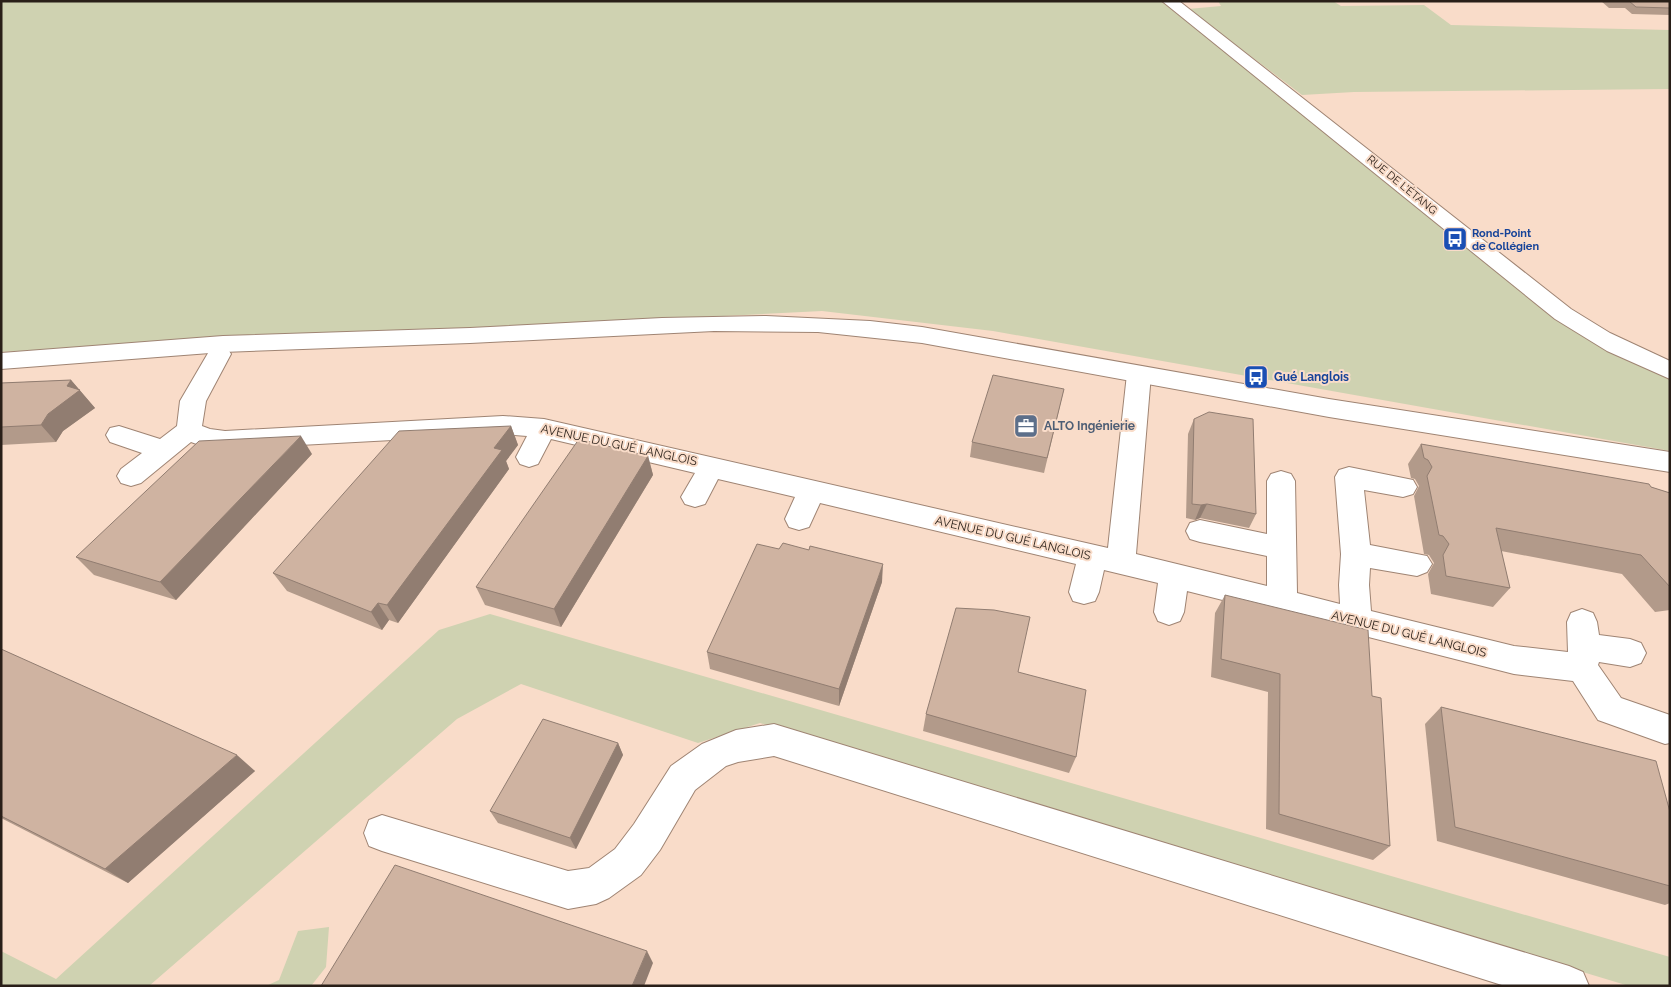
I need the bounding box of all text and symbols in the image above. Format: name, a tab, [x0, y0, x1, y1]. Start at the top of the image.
street label: RUE DE L'ÉTANG	[1364, 152, 1440, 217]
bus stop icon: Rond-Point de Collégien	[1442, 226, 1468, 252]
place label: Rond-Point de Collégien	[1472, 227, 1539, 253]
bus stop icon: Gué Langlois	[1243, 364, 1269, 390]
place label: Gué Langlois	[1274, 370, 1349, 384]
office icon: ALTO Ingénierie	[1013, 413, 1039, 439]
place label: ALTO Ingénierie	[1044, 419, 1135, 433]
street label: AVENUE DU GUÉ LANGLOIS	[540, 422, 698, 468]
street label: AVENUE DU GUÉ LANGLOIS	[934, 513, 1092, 563]
street label: AVENUE DU GUÉ LANGLOIS	[1330, 608, 1488, 660]

